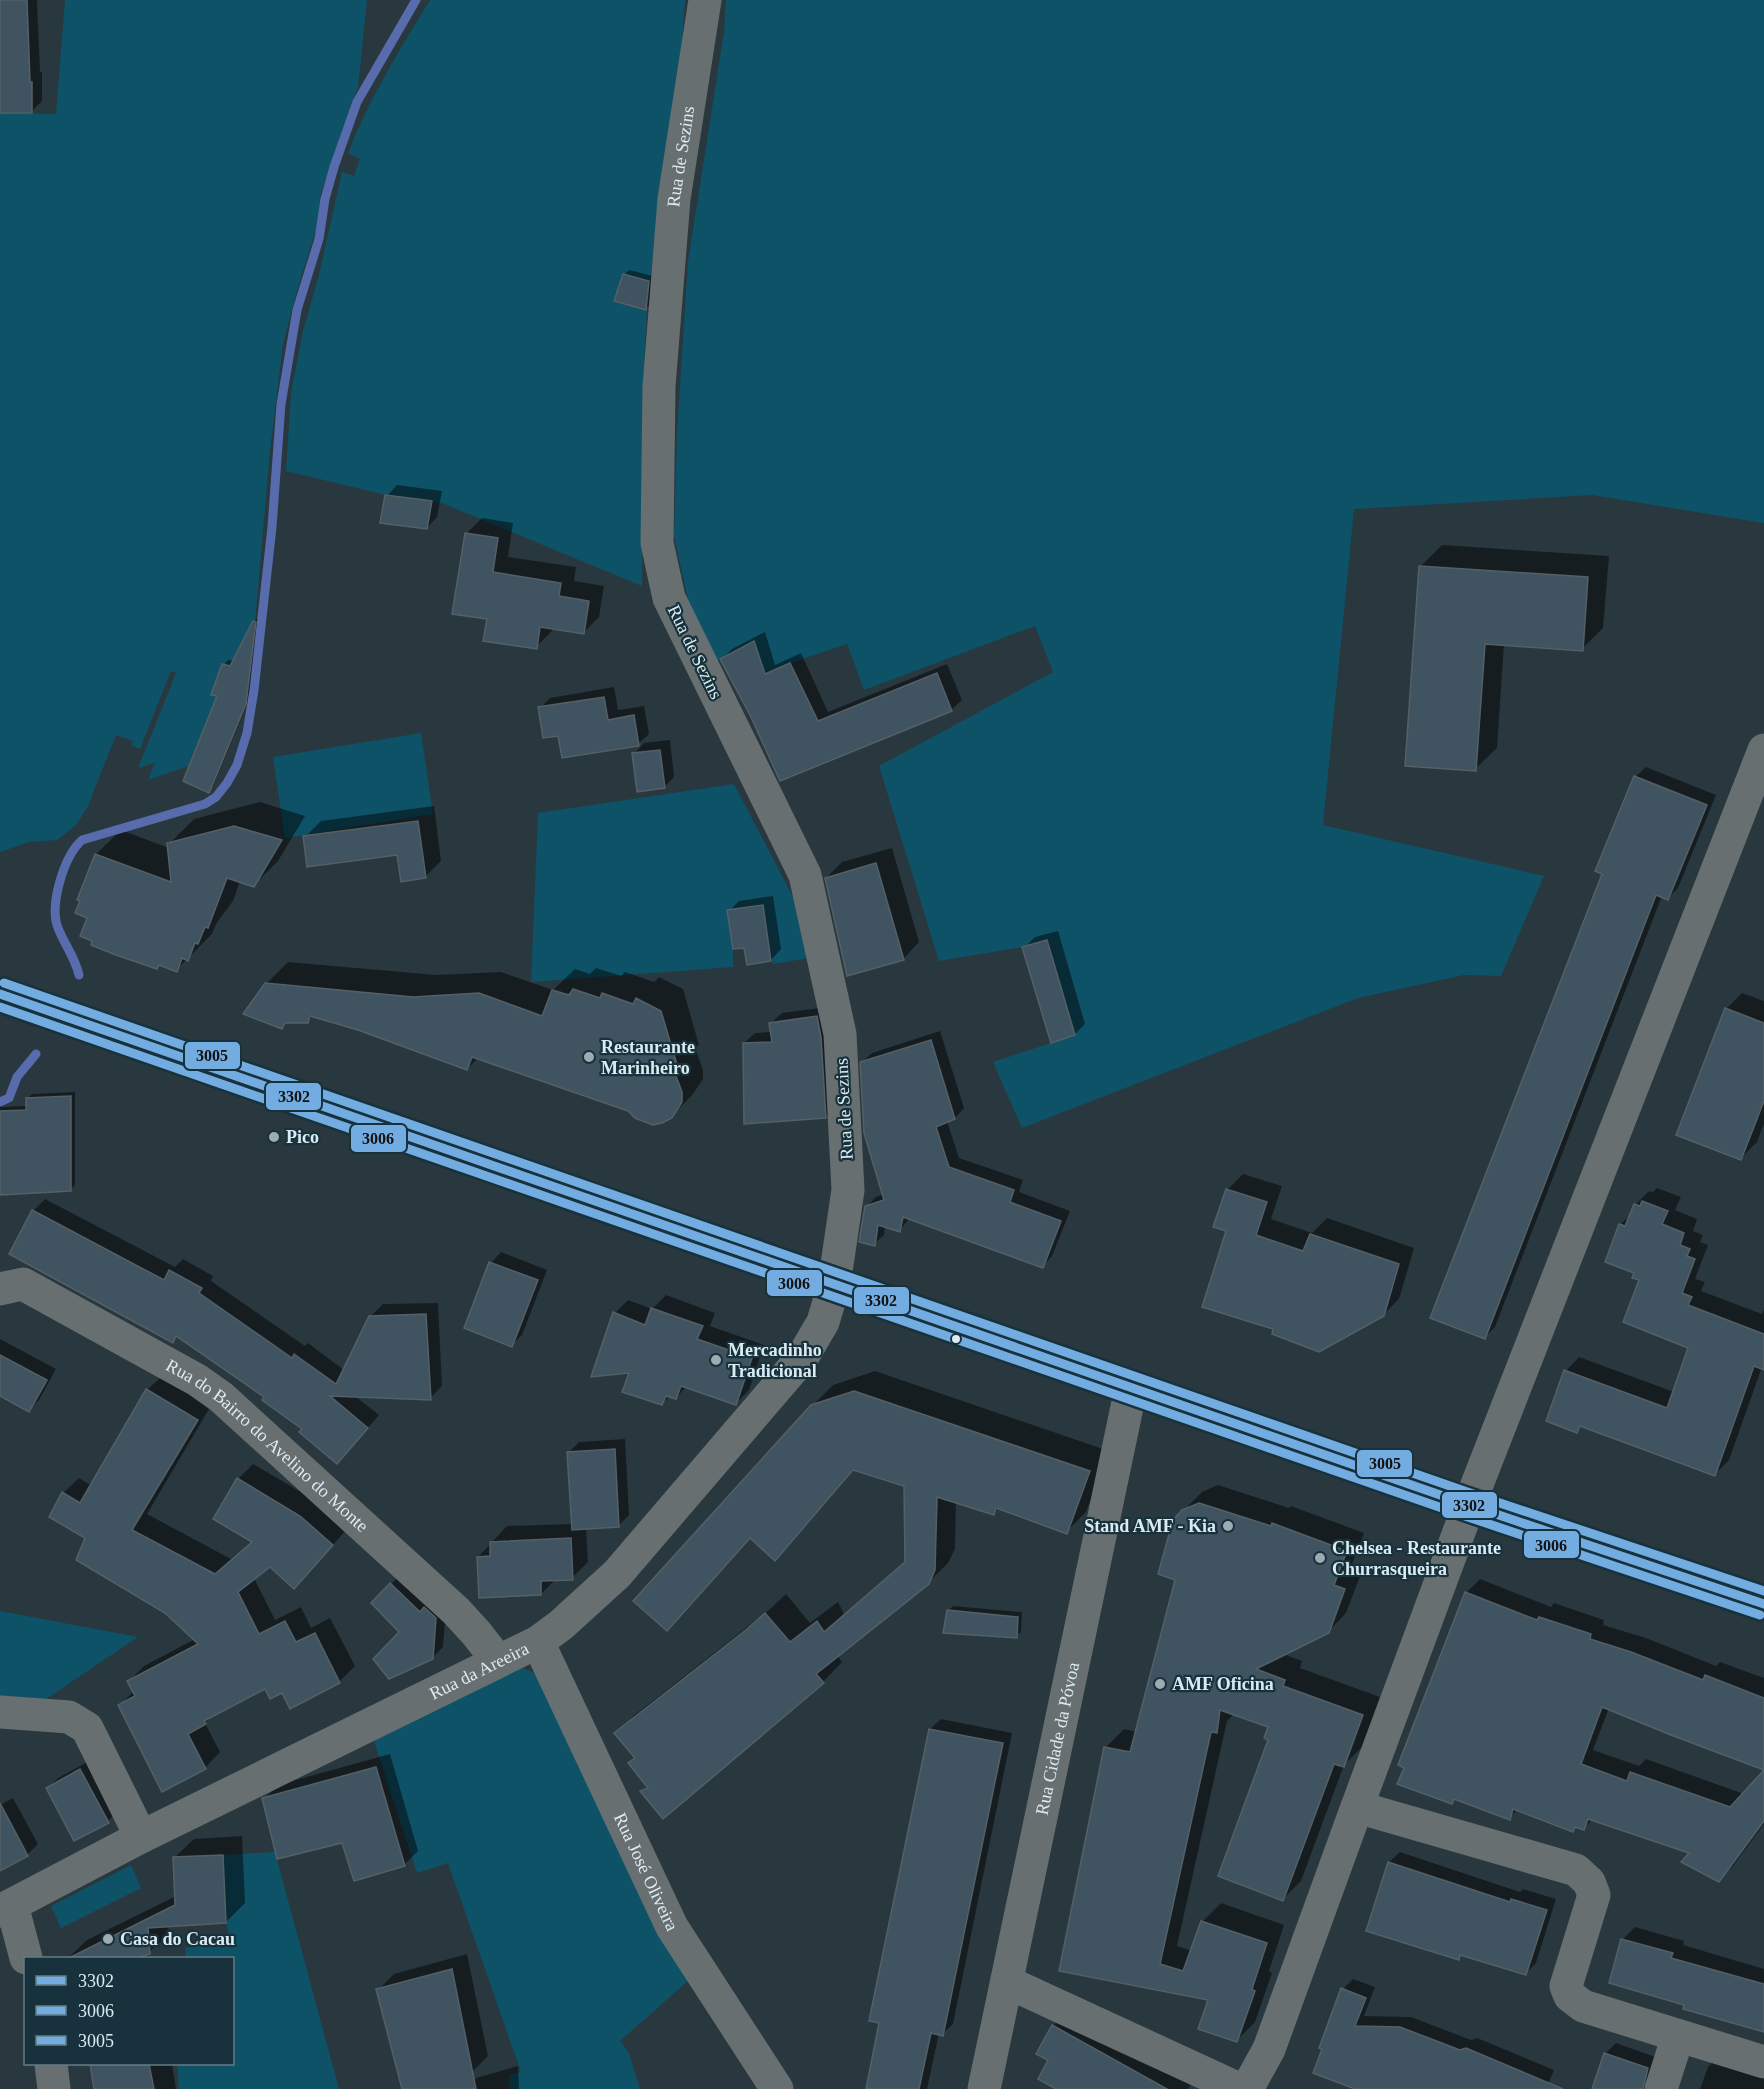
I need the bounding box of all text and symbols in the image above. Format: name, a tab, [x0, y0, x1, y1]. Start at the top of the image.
street label: Rua de Sezins	[663, 105, 698, 208]
street label: Rua de Sezins	[664, 602, 726, 702]
place label: Restaurante Marinheiro	[601, 1037, 695, 1078]
line badge: 3005	[184, 1041, 241, 1070]
text: 3005	[196, 1047, 228, 1064]
marker: Restaurante Marinheiro	[582, 1050, 596, 1064]
street label: Rua de Sezins	[831, 1058, 857, 1160]
line badge: 3302	[265, 1082, 322, 1111]
text: 3302	[278, 1088, 310, 1105]
line badge: 3006	[350, 1124, 407, 1153]
place label: Pico	[286, 1127, 319, 1147]
marker: Pico	[267, 1130, 281, 1144]
text: 3006	[362, 1130, 394, 1147]
line badge: 3006	[766, 1269, 823, 1297]
text: 3006	[778, 1275, 810, 1292]
line badge: 3302	[853, 1286, 910, 1315]
text: 3302	[865, 1292, 897, 1309]
unlabelled marker	[950, 1333, 962, 1345]
place label: Mercadinho Tradicional	[728, 1340, 822, 1381]
marker: Mercadinho Tradicional	[709, 1353, 723, 1367]
street label: Rua do Bairro do Avelino do Monte	[163, 1355, 372, 1536]
line badge: 3005	[1356, 1449, 1413, 1478]
text: 3005	[1369, 1455, 1401, 1472]
line badge: 3302	[1441, 1491, 1498, 1519]
text: 3302	[1453, 1497, 1485, 1514]
place label: Stand AMF - Kia	[1084, 1516, 1216, 1536]
marker: Stand AMF - Kia	[1221, 1519, 1235, 1533]
line badge: 3006	[1523, 1530, 1580, 1559]
text: 3006	[1535, 1537, 1567, 1554]
place label: Chelsea - Restaurante Churrasqueira	[1332, 1538, 1501, 1579]
marker: Chelsea - Restaurante Churrasqueira	[1313, 1551, 1327, 1565]
street label: Rua da Areeira	[426, 1638, 532, 1704]
street label: Rua Cidade da Póvoa	[1032, 1660, 1083, 1817]
place label: AMF Oficina	[1172, 1674, 1274, 1694]
marker: AMF Oficina	[1153, 1677, 1167, 1691]
street label: Rua José Oliveira	[610, 1810, 682, 1934]
place label: Casa do Cacau	[120, 1929, 235, 1949]
marker: Casa do Cacau	[101, 1932, 115, 1946]
legend	[24, 1957, 234, 2065]
text: 3302	[78, 1971, 114, 1991]
text: 3006	[78, 2001, 114, 2021]
text: 3005	[78, 2031, 114, 2051]

